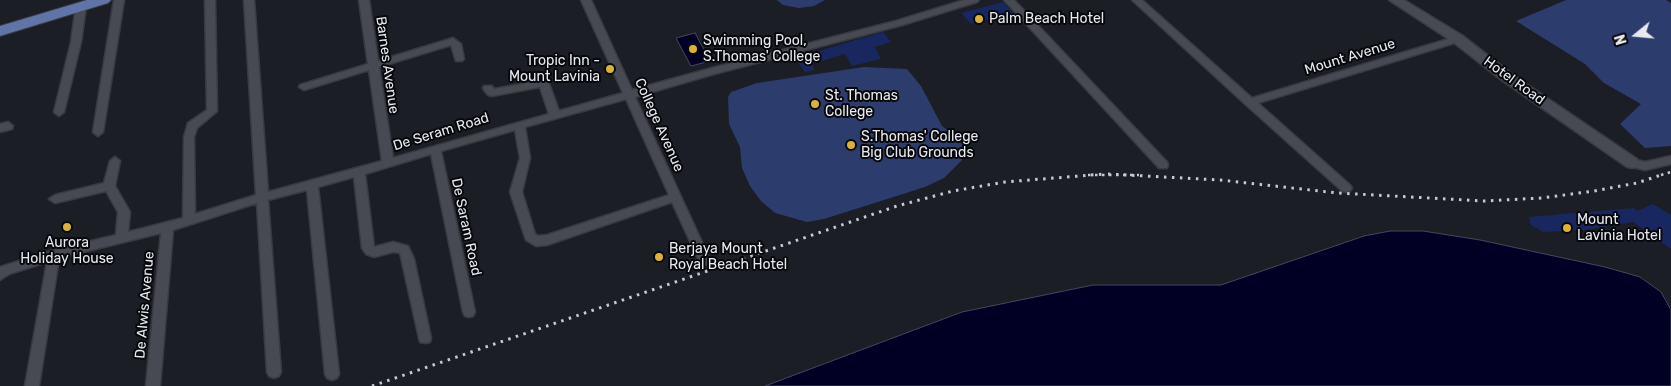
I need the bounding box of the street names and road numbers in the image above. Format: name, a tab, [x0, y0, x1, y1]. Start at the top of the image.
street label: Barnes Avenue	[372, 15, 402, 115]
street label: Mount Avenue	[1303, 35, 1397, 79]
street label: Hotel Road	[1480, 53, 1548, 109]
street label: College Avenue	[631, 76, 687, 174]
street label: De Seram Road	[391, 109, 491, 155]
street label: De Saram Road	[447, 177, 485, 277]
street label: De Alwis Avenue	[132, 251, 158, 359]

